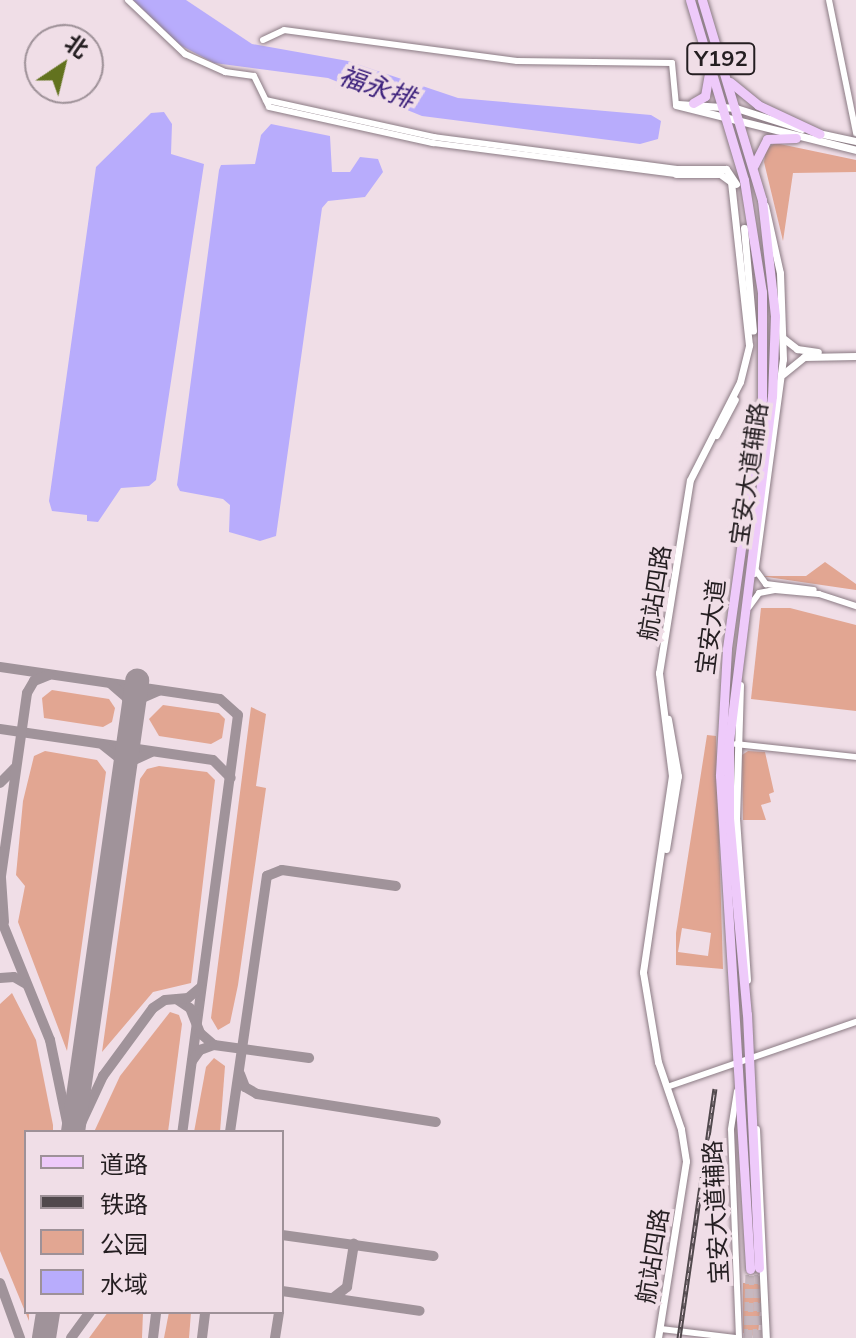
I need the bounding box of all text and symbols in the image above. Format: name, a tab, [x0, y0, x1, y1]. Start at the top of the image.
north arrow	[24, 24, 104, 104]
text: 北	[60, 28, 94, 64]
road number: Y192	[685, 41, 757, 77]
water label: 福永排	[335, 60, 419, 114]
street label: 宝安大道辅路	[725, 401, 773, 547]
street label: 航站四路	[633, 543, 677, 643]
street label: 宝安大道	[691, 578, 731, 676]
legend	[24, 1130, 284, 1314]
street label: 宝安大道辅路	[698, 1139, 734, 1285]
text: 道路	[100, 1149, 148, 1179]
text: 铁路	[100, 1189, 148, 1219]
street label: 航站四路	[631, 1206, 675, 1306]
text: 公园	[100, 1229, 148, 1259]
text: 水域	[100, 1269, 148, 1299]

